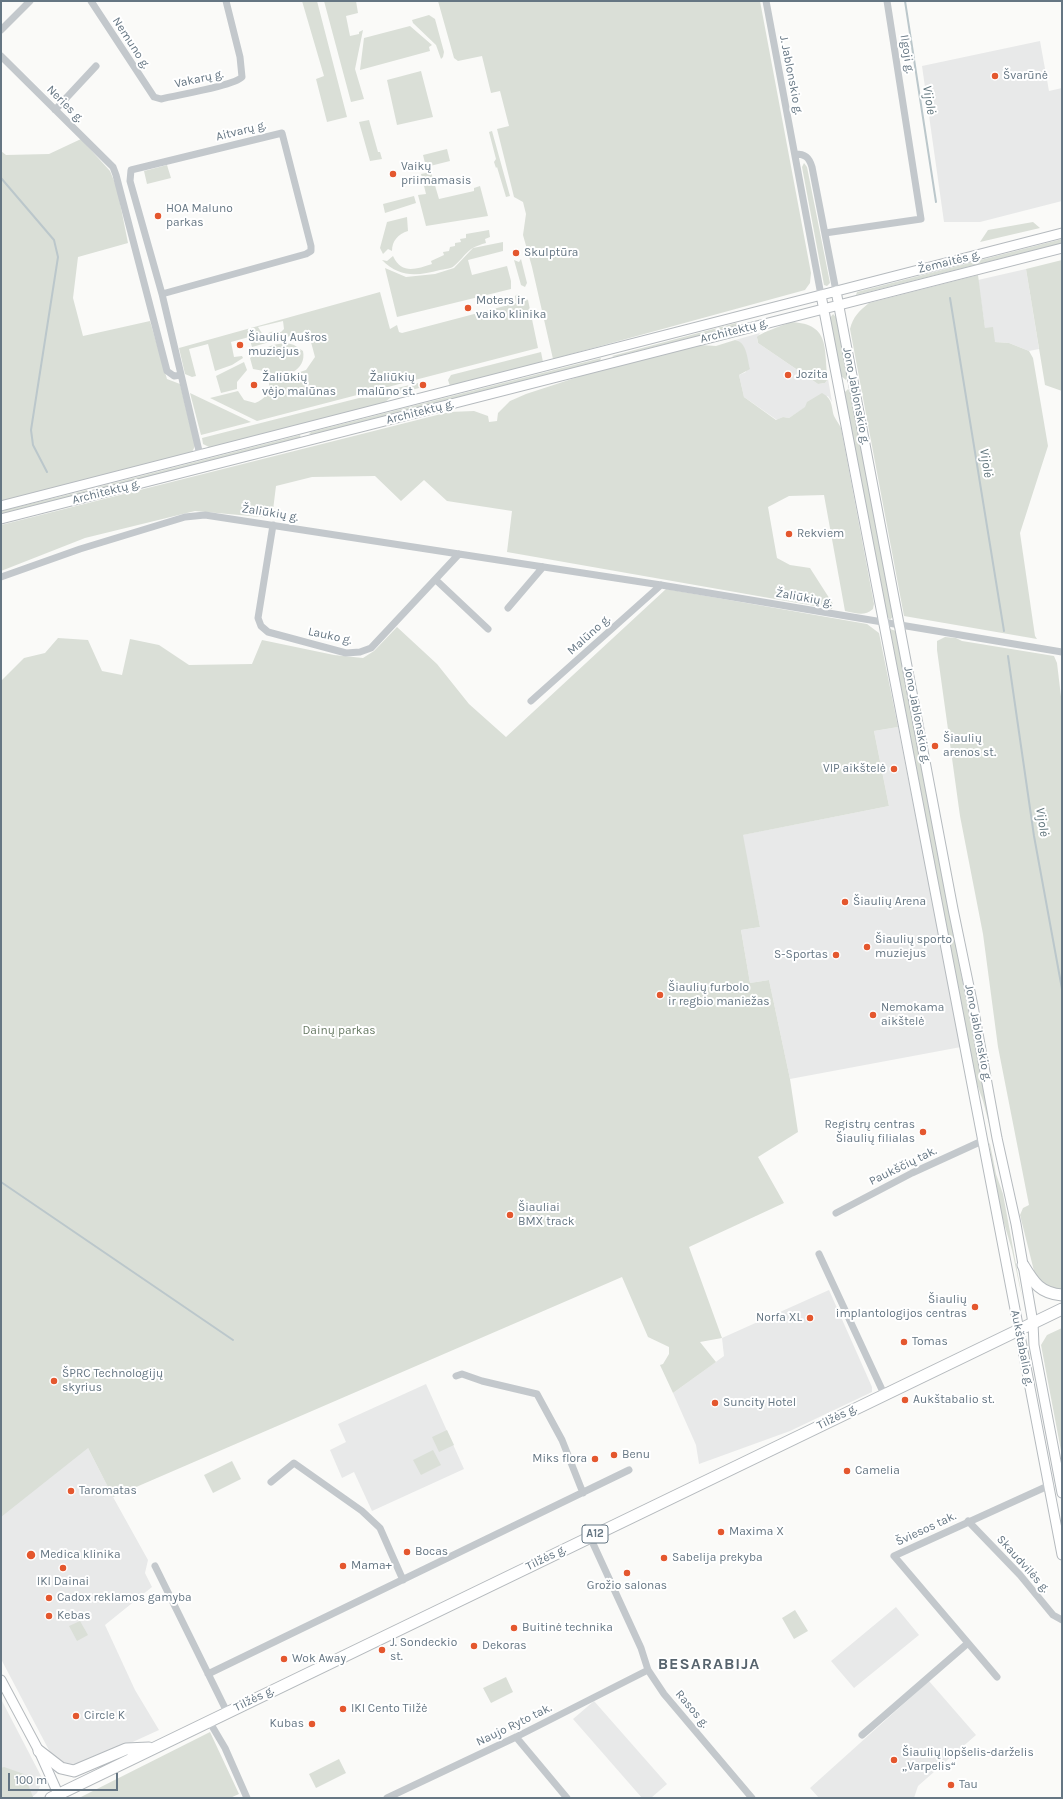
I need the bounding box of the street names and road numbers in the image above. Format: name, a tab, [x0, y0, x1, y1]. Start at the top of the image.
street label: Nemuno g.	[109, 15, 153, 71]
street label: J. Jablonskio g.	[776, 34, 806, 116]
street label: Ilgoji g.	[897, 34, 917, 74]
street label: Vakarų g.	[173, 67, 225, 91]
street label: Neries g.	[43, 82, 87, 126]
street label: Aitvarų g.	[215, 118, 267, 144]
street label: Žemaitės g.	[916, 247, 982, 277]
street label: Architektų g.	[699, 316, 769, 346]
street label: Jono Jablonskio g.	[840, 346, 872, 446]
street label: Architektų g.	[385, 397, 455, 427]
street label: Architektų g.	[71, 477, 141, 507]
street label: Žaliūkių g.	[241, 501, 299, 525]
street label: Žaliūkių g.	[775, 586, 833, 610]
street label: Malūno g.	[565, 612, 613, 658]
street label: Lauko g.	[307, 624, 353, 648]
street label: Jono Jablonskio g.	[901, 665, 933, 765]
street label: Jono Jablonskio g.	[962, 983, 994, 1083]
street label: Paukščių tak.	[867, 1143, 939, 1189]
street label: Aukštabalio g.	[1008, 1309, 1036, 1387]
street label: Tilžės g.	[815, 1401, 859, 1433]
street label: Šviesos tak.	[893, 1509, 959, 1549]
road number: A12	[582, 1525, 608, 1543]
street label: Skaudvilės g.	[993, 1532, 1053, 1596]
street label: Tilžės g.	[524, 1542, 568, 1574]
street label: Tilžės g.	[232, 1683, 276, 1715]
street label: Rasos g.	[672, 1687, 712, 1731]
street label: Naujo Ryto tak.	[474, 1701, 554, 1749]

